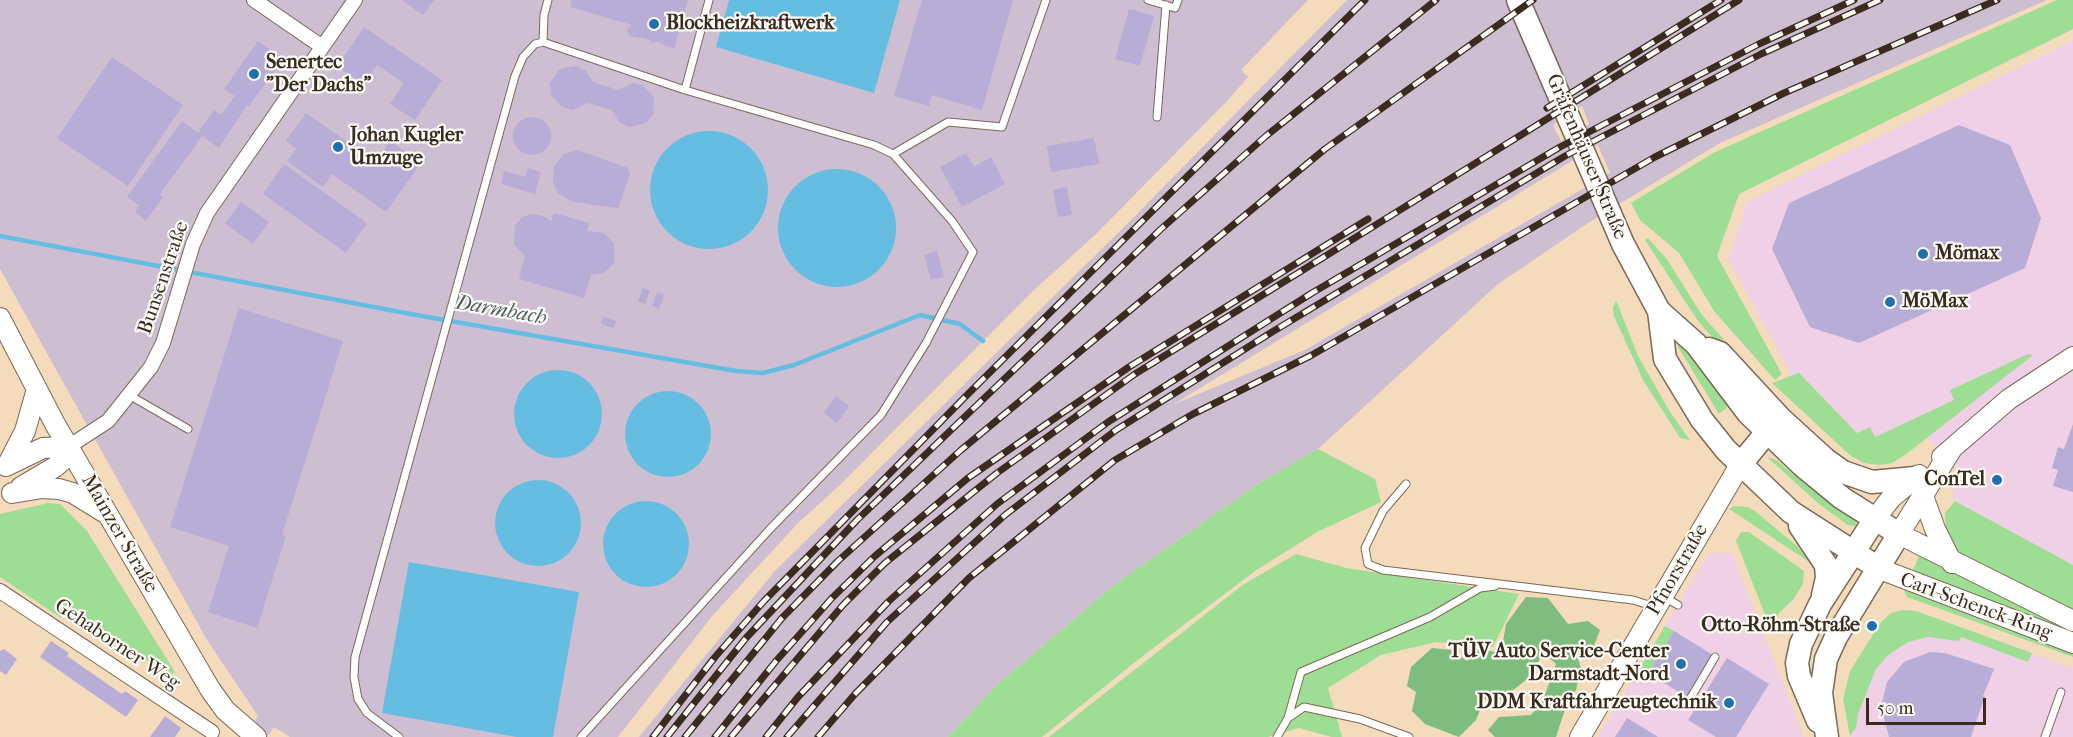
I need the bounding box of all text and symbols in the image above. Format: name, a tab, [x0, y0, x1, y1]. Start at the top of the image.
place label: Blockheizkraftwerk	[666, 12, 834, 36]
marker: Blockheizkraftwerk	[647, 17, 661, 31]
place label: Senertec "Der Dachs"	[266, 51, 371, 98]
marker: Senertec "Der Dachs"	[247, 67, 261, 81]
street label: Gräfenhäuser Straße	[1540, 71, 1632, 243]
place label: Johan Kugler Umzuge	[350, 124, 463, 171]
marker: Johan Kugler Umzuge	[331, 140, 345, 154]
street label: Bunsenstraße	[133, 218, 195, 338]
place label: Mömax	[1935, 242, 1999, 266]
marker: Mömax	[1916, 247, 1930, 261]
place label: MöMax	[1902, 290, 1968, 314]
water label: Darmbach	[454, 291, 548, 331]
marker: MöMax	[1883, 295, 1897, 309]
place label: ConTel	[1924, 468, 1985, 492]
street label: Mainzer Straße	[75, 471, 163, 597]
marker: ConTel	[1990, 473, 2004, 487]
street label: Pfnorstraße	[1642, 520, 1714, 620]
street label: Carl-Schenck-Ring	[1897, 568, 2055, 646]
street label: Gehaborner Weg	[50, 594, 184, 696]
place label: Otto-Röhm-Straße	[1701, 614, 1860, 638]
marker: Otto-Röhm-Straße	[1865, 619, 1879, 633]
place label: TÜV Auto Service-Center Darmstadt-Nord	[1449, 640, 1669, 687]
marker: TÜV Auto Service-Center Darmstadt-Nord	[1674, 657, 1688, 671]
scale bar	[1869, 686, 1989, 724]
place label: DDM Kraftfahrzeugtechnik	[1477, 691, 1717, 715]
marker: DDM Kraftfahrzeugtechnik	[1722, 696, 1736, 710]
text: 50 m	[1877, 698, 1913, 719]

